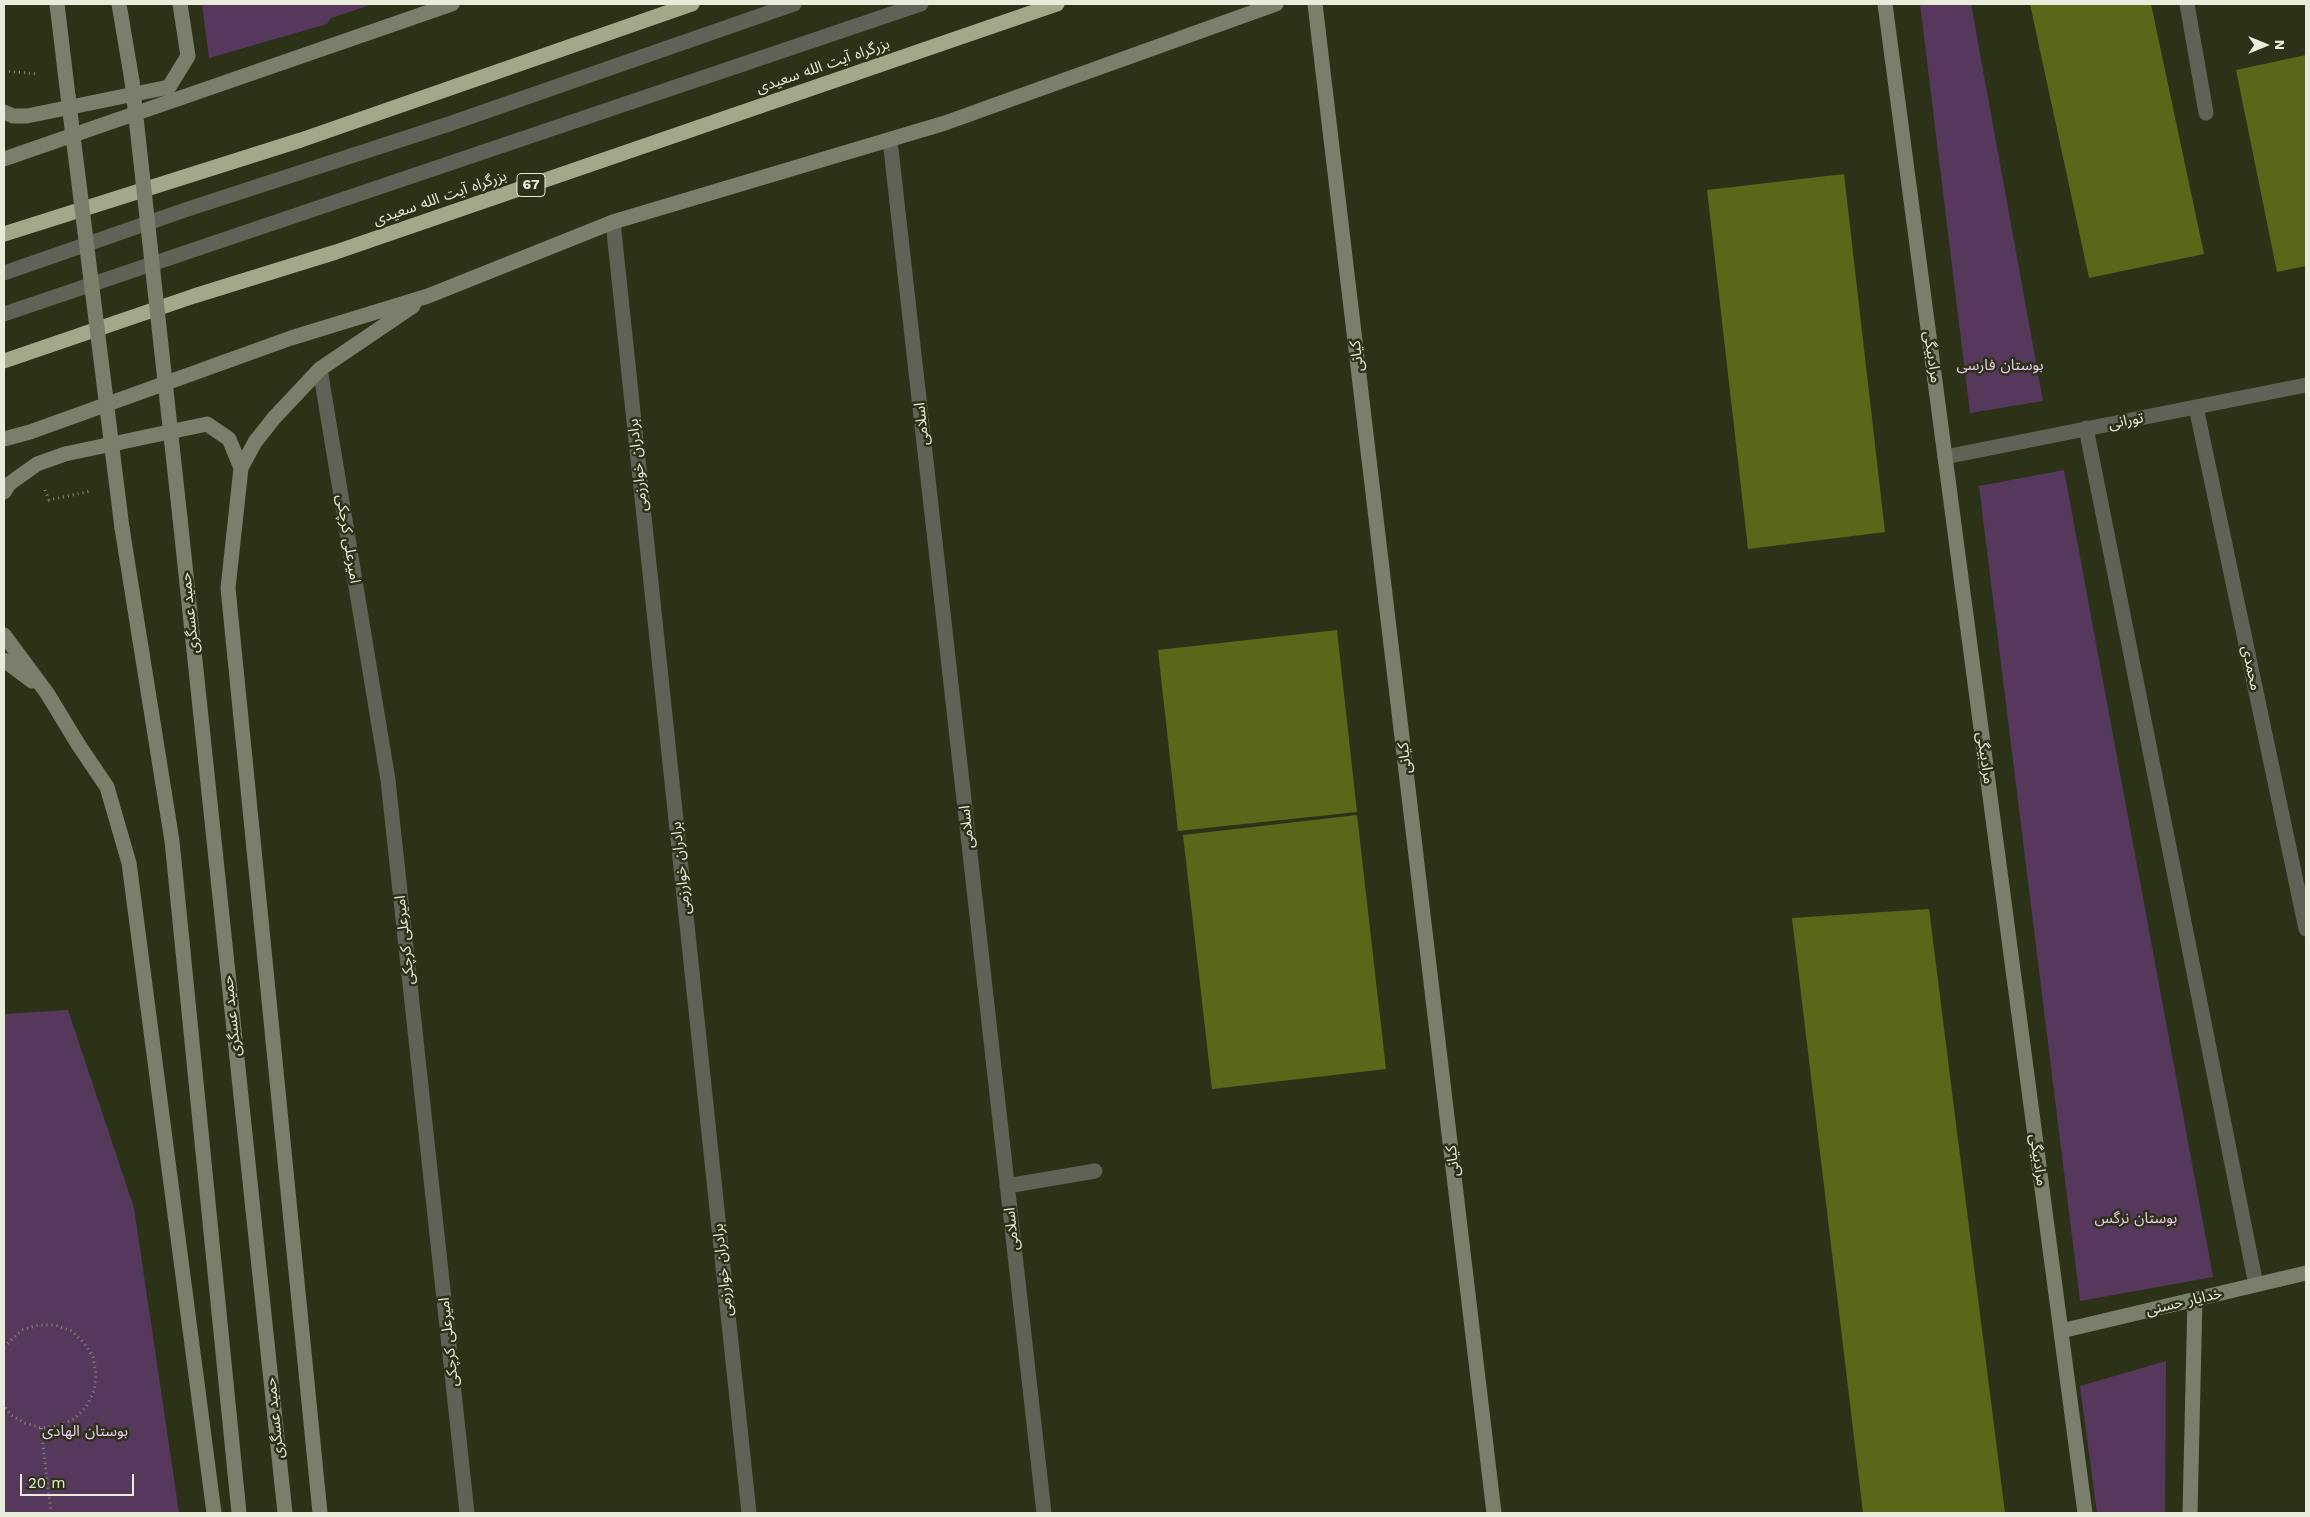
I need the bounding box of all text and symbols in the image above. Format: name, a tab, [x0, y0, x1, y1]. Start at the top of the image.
north arrow	[2240, 20, 2290, 70]
street label: بزرگراه آیت الله سعیدی	[754, 35, 892, 97]
text: N	[2272, 40, 2288, 50]
street label: بزرگراه آیت الله سعیدی	[371, 167, 509, 229]
road number: 67	[517, 174, 545, 196]
street label: مرادبیگی	[1919, 330, 1945, 384]
street label: کیانی	[1346, 339, 1368, 373]
park label: بوستان فارسی	[1956, 357, 2044, 375]
street label: اسلامی	[911, 402, 933, 446]
street label: تورانی	[2107, 409, 2145, 433]
street label: برادران خوارزمی	[624, 418, 652, 512]
street label: امیرعلی کرچکی	[332, 493, 364, 585]
street label: حمید عسگری	[177, 572, 203, 654]
street label: محمدی	[2237, 644, 2265, 692]
street label: مرادبیگی	[1972, 731, 1998, 785]
street label: کیانی	[1394, 741, 1416, 775]
street label: اسلامی	[956, 805, 978, 849]
street label: برادران خوارزمی	[667, 821, 695, 915]
street label: امیرعلی کرچکی	[391, 894, 419, 986]
street label: حمید عسگری	[219, 975, 245, 1057]
street label: مرادبیگی	[2025, 1133, 2051, 1187]
street label: کیانی	[1442, 1144, 1464, 1178]
street label: اسلامی	[1001, 1207, 1023, 1251]
park label: بوستان نرگس	[2095, 1210, 2177, 1228]
street label: برادران خوارزمی	[709, 1223, 737, 1317]
street label: خدایار حسنی	[2144, 1284, 2224, 1320]
street label: امیرعلی کرچکی	[435, 1296, 463, 1388]
street label: حمید عسگری	[262, 1377, 288, 1459]
park label: بوستان الهادی	[42, 1423, 128, 1441]
scale bar	[22, 1464, 136, 1496]
text: 20 m	[28, 1474, 66, 1492]

